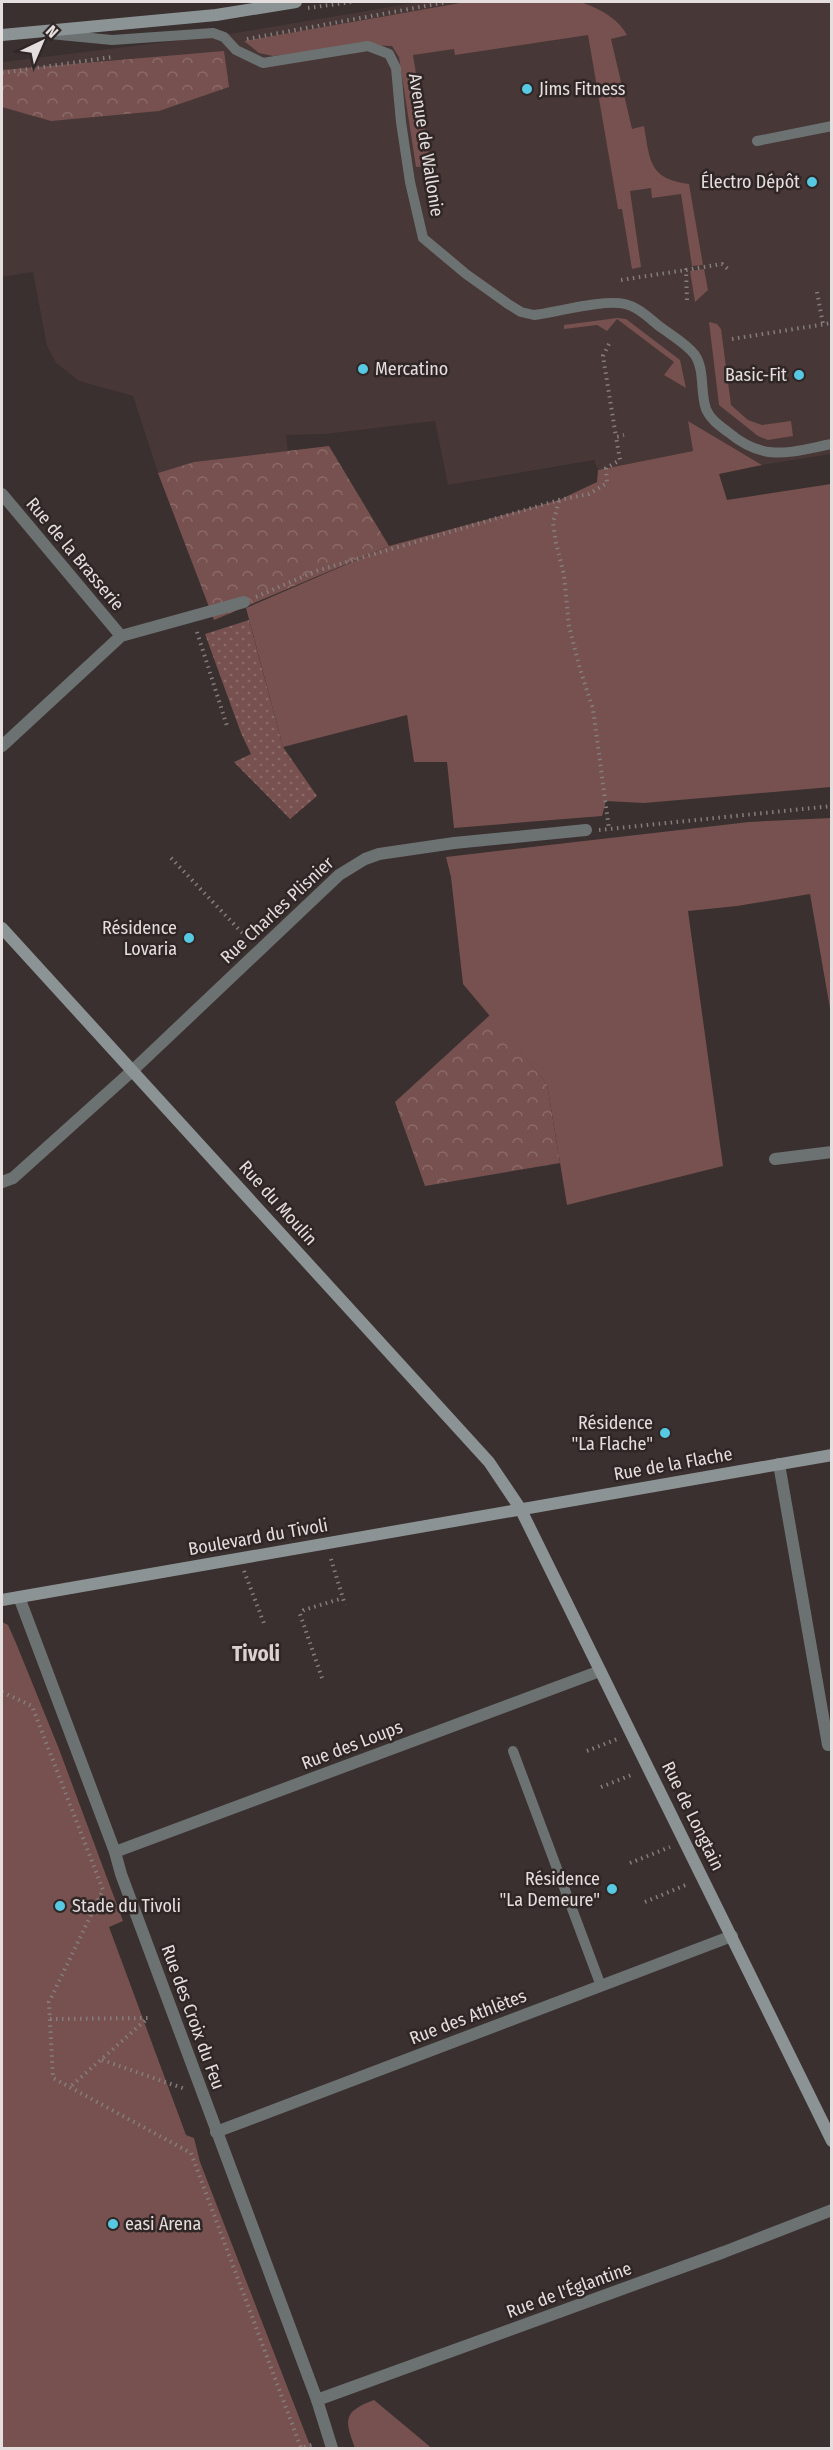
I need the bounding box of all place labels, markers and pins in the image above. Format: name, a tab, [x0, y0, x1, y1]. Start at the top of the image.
place label: Jims Fitness	[539, 78, 626, 100]
marker: Jims Fitness	[520, 82, 534, 96]
place label: Électro Dépôt	[701, 170, 800, 193]
marker: Électro Dépôt	[805, 175, 819, 189]
place label: Mercatino	[375, 358, 448, 380]
marker: Mercatino	[356, 362, 370, 376]
place label: Basic-Fit	[725, 364, 787, 386]
marker: Basic-Fit	[792, 368, 806, 382]
place label: Résidence Lovaria	[102, 917, 177, 960]
marker: Résidence Lovaria	[182, 931, 196, 945]
place label: Résidence "La Flache"	[571, 1412, 653, 1455]
marker: Résidence "La Flache"	[658, 1426, 672, 1440]
place label: Résidence "La Demeure"	[500, 1868, 600, 1911]
marker: Résidence "La Demeure"	[605, 1882, 619, 1896]
place label: Stade du Tivoli	[72, 1895, 181, 1917]
marker: Stade du Tivoli	[53, 1899, 67, 1913]
place label: easi Arena	[125, 2213, 201, 2235]
marker: easi Arena	[106, 2217, 120, 2231]

